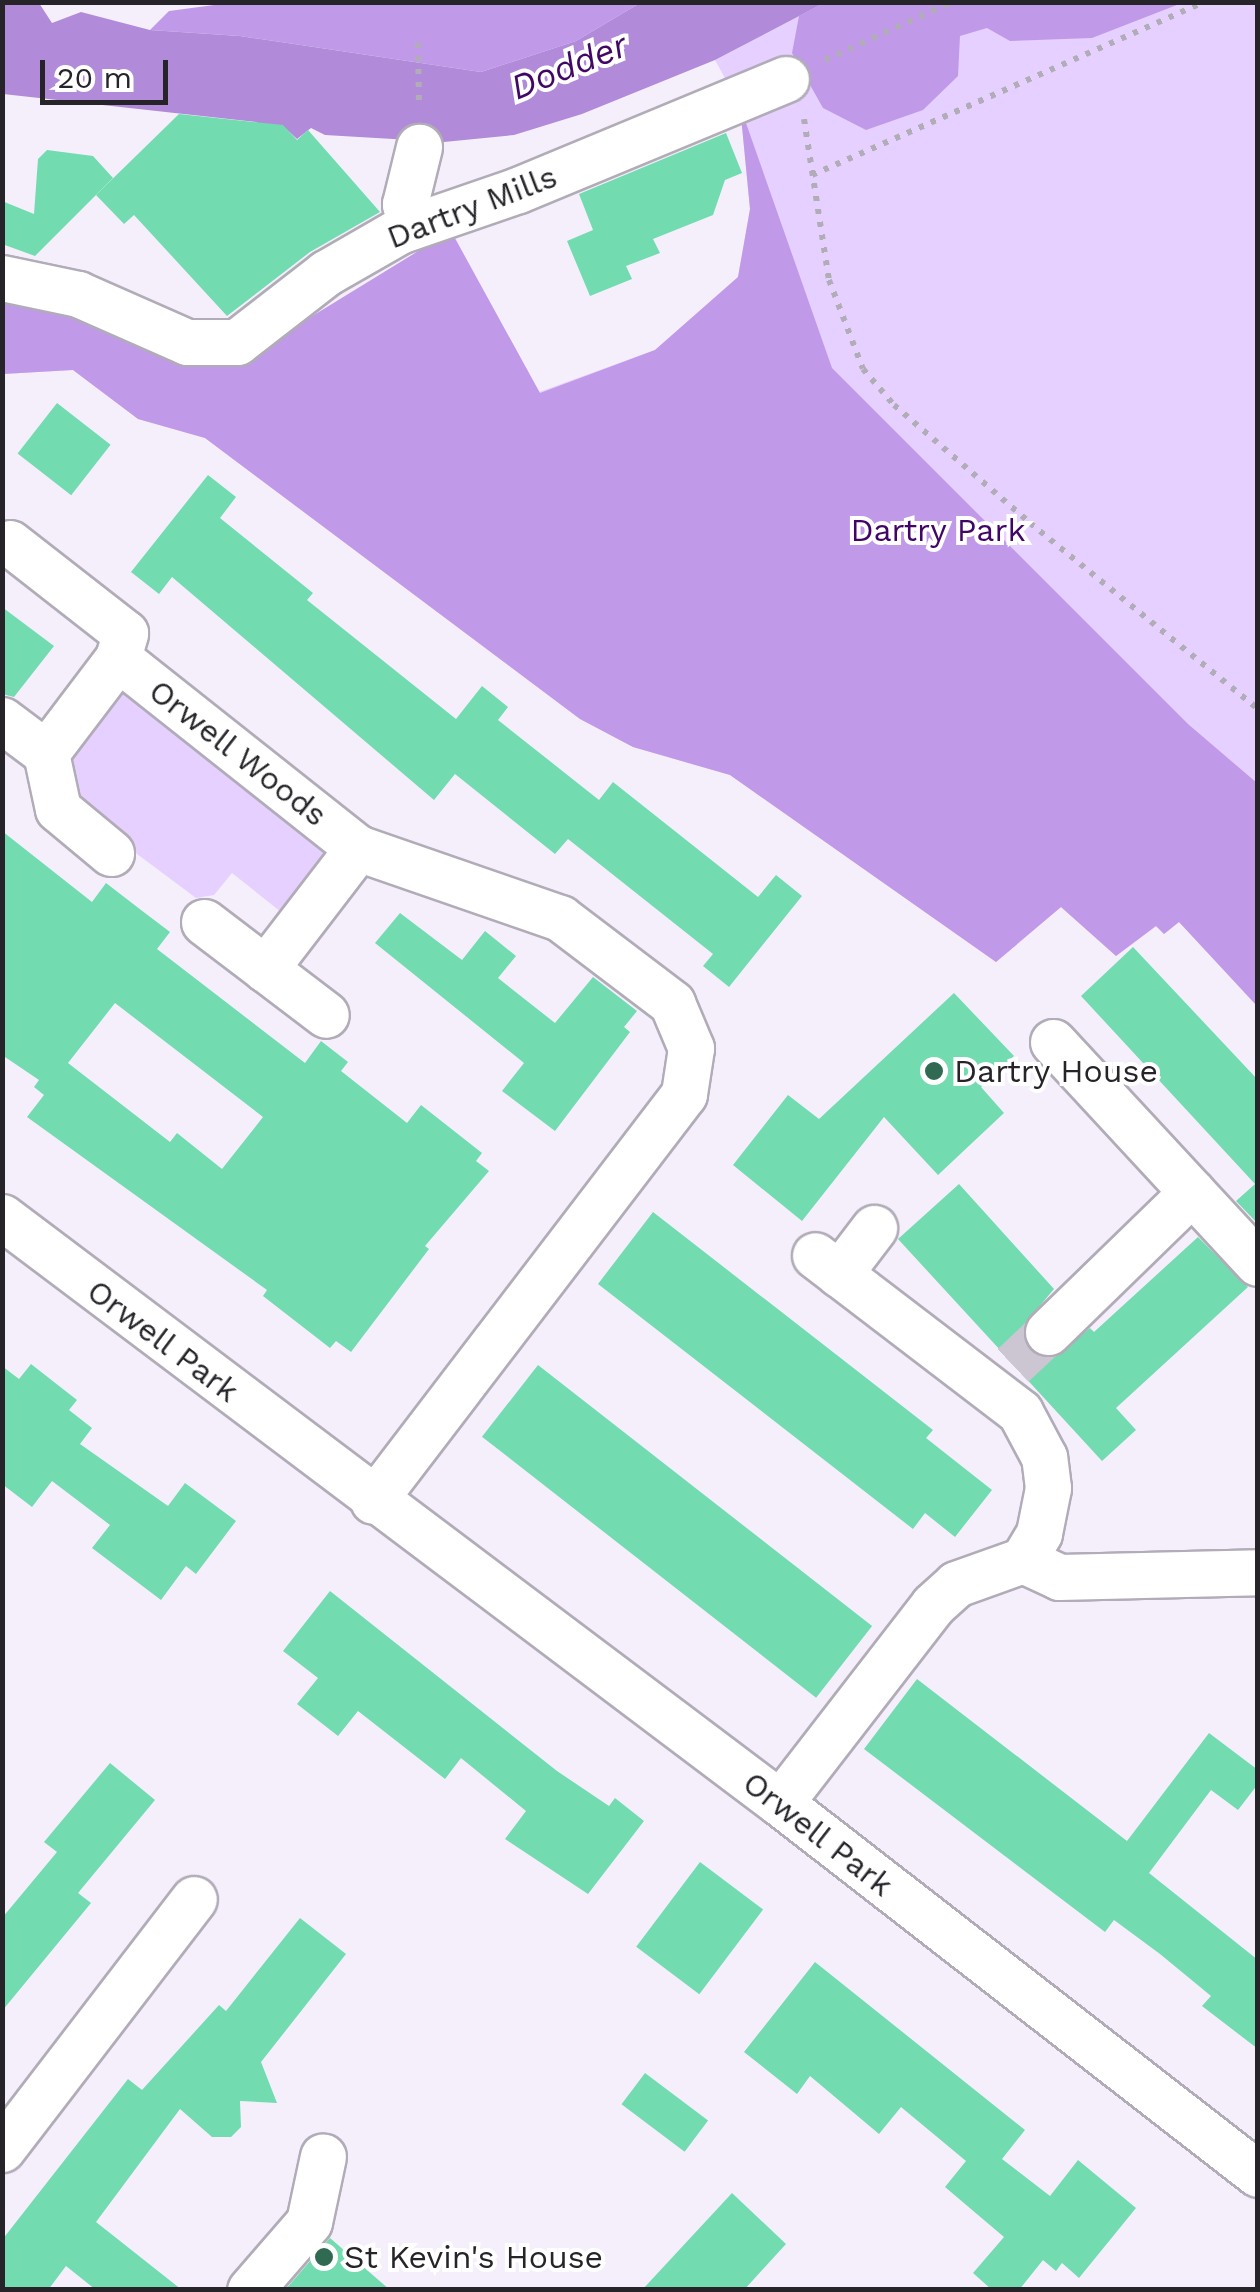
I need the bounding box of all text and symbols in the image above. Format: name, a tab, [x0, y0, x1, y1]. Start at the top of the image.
water label: Dodder	[504, 24, 634, 108]
scale bar	[45, 40, 172, 102]
text: 20 m	[57, 60, 132, 95]
street label: Dartry Mills	[381, 157, 563, 257]
park label: Dartry Park	[850, 511, 1026, 549]
street label: Orwell Woods	[141, 671, 335, 835]
place label: Dartry House	[954, 1052, 1159, 1090]
marker: Dartry House	[923, 1060, 945, 1082]
street label: Orwell Park	[79, 1271, 247, 1411]
street label: Orwell Park	[735, 1763, 901, 1905]
place label: St Kevin's House	[344, 2238, 603, 2276]
marker: St Kevin's House	[313, 2246, 335, 2268]

